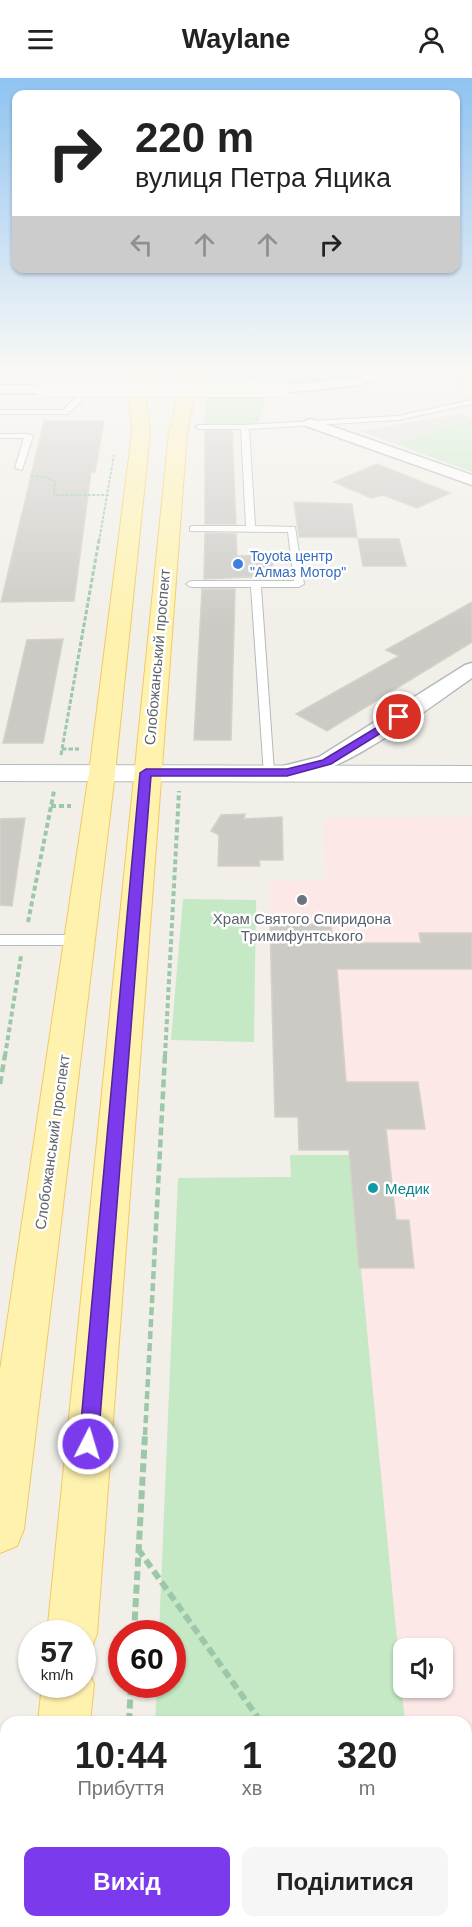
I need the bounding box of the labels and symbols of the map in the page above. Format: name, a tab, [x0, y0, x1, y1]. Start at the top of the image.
place label: Toyota центр "Алмаз Мотор"	[250, 548, 346, 580]
marker: Toyota центр "Алмаз Мотор"	[231, 557, 245, 571]
street label: Слобожанський проспект	[141, 568, 173, 746]
pin	[373, 691, 424, 742]
marker: Храм Святого Спиридона Тримифунтського	[295, 893, 309, 907]
place label: Храм Святого Спиридона Тримифунтського	[213, 910, 392, 944]
street label: Слобожанський проспект	[31, 1053, 73, 1231]
place label: Медик	[385, 1180, 430, 1197]
marker: Медик	[366, 1181, 380, 1195]
position arrow	[56, 1412, 120, 1476]
speed limit sign: 60	[108, 1620, 186, 1698]

